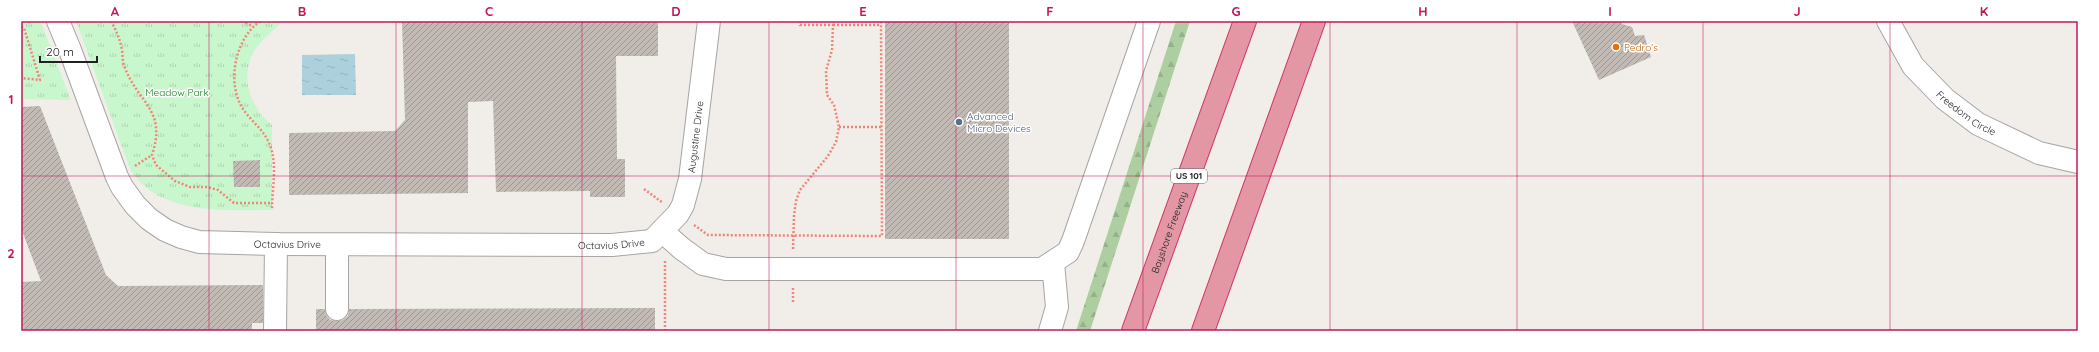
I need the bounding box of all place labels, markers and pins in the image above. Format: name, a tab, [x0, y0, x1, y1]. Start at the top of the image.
place label: Pedro’s	[1624, 41, 1658, 54]
marker: Pedro’s	[1611, 42, 1621, 52]
place label: Advanced Micro Devices	[967, 110, 1031, 135]
marker: Advanced Micro Devices	[954, 117, 964, 127]

